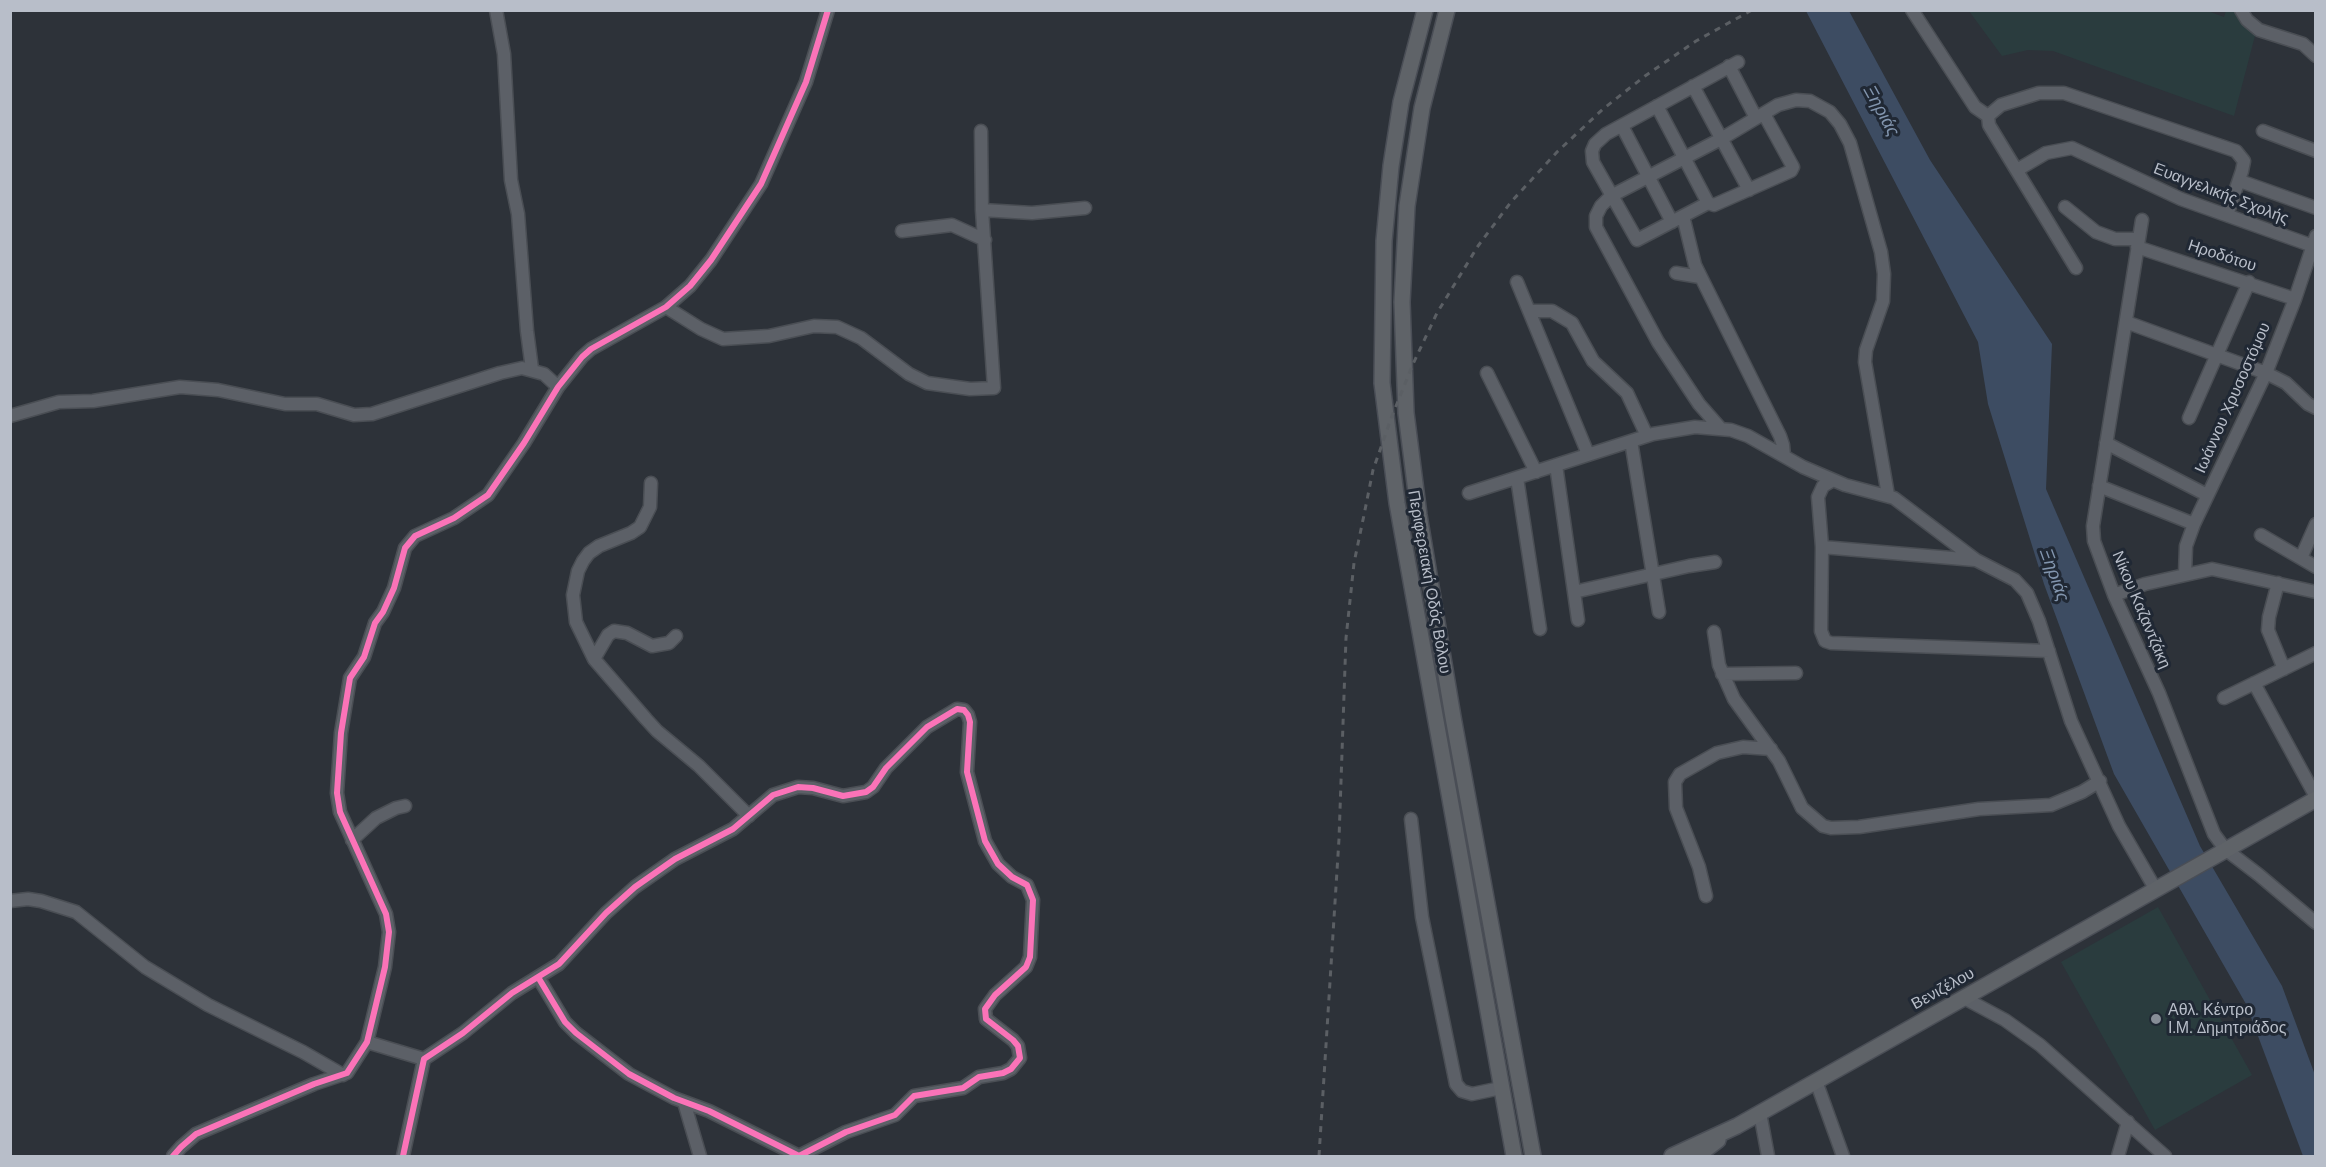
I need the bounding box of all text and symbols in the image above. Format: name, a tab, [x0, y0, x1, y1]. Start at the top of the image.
water label: Ξηριάς	[1858, 82, 1904, 140]
street label: Ευαγγελικής Σχολής	[2151, 159, 2291, 229]
street label: Ηροδότου	[2185, 236, 2259, 276]
street label: Ιωάννου Χρυσοστόμου	[2191, 320, 2275, 476]
street label: Περιφερειακή Οδός Βόλου	[1403, 489, 1455, 675]
water label: Ξηριάς	[2034, 545, 2074, 605]
street label: Νίκου Καζαντζάκη	[2108, 548, 2174, 672]
street label: Βενιζέλου	[1908, 964, 1978, 1014]
place label: Αθλ. Κέντρο Ι.Μ. Δημητριάδος	[2168, 1000, 2286, 1038]
marker: Αθλ. Κέντρο Ι.Μ. Δημητριάδος	[2149, 1012, 2163, 1026]

